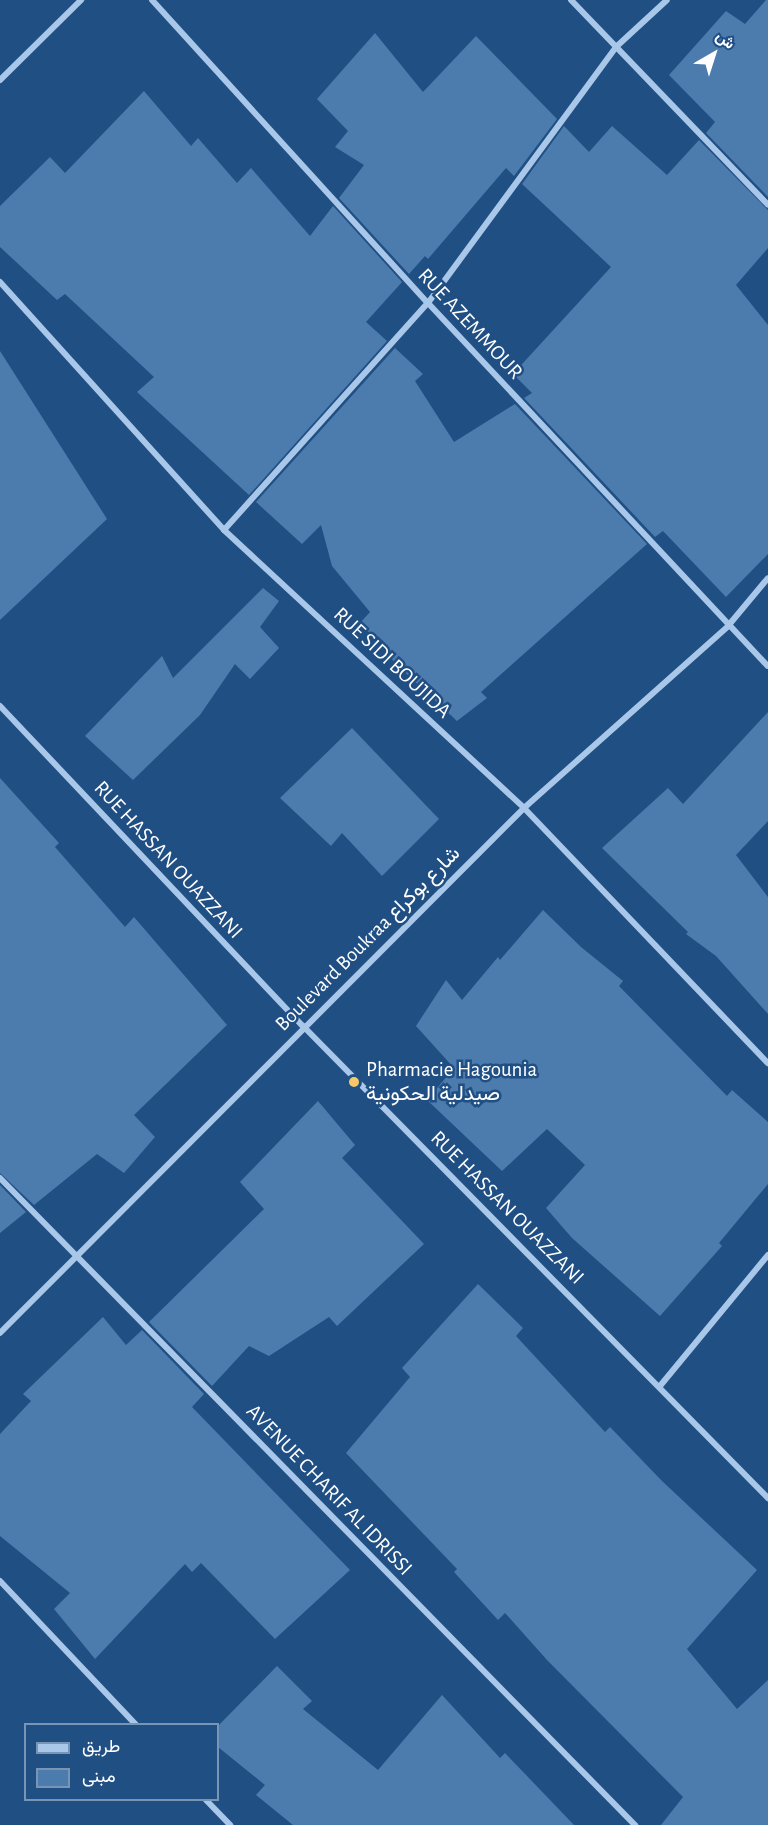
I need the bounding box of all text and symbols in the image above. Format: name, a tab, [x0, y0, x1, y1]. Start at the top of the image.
north arrow	[684, 24, 744, 84]
text: ش	[713, 28, 738, 52]
street label: RUE AZEMMOUR	[412, 263, 528, 385]
street label: RUE SIDI BOUJIDA	[328, 602, 456, 724]
street label: RUE HASSAN OUAZZANI	[88, 776, 248, 944]
street label: Boulevard Boukraa شارع بوكراع	[270, 841, 466, 1037]
place label: Pharmacie Hagounia صيدلية الحكونية	[366, 1057, 537, 1107]
marker: Pharmacie Hagounia صيدلية الحكونية	[347, 1075, 361, 1089]
street label: RUE HASSAN OUAZZANI	[425, 1126, 589, 1290]
street label: AVENUE CHARIF AL IDRISSI	[241, 1399, 417, 1581]
legend	[24, 1723, 219, 1801]
text: طريق	[82, 1738, 120, 1756]
text: مبنى	[82, 1768, 116, 1786]

